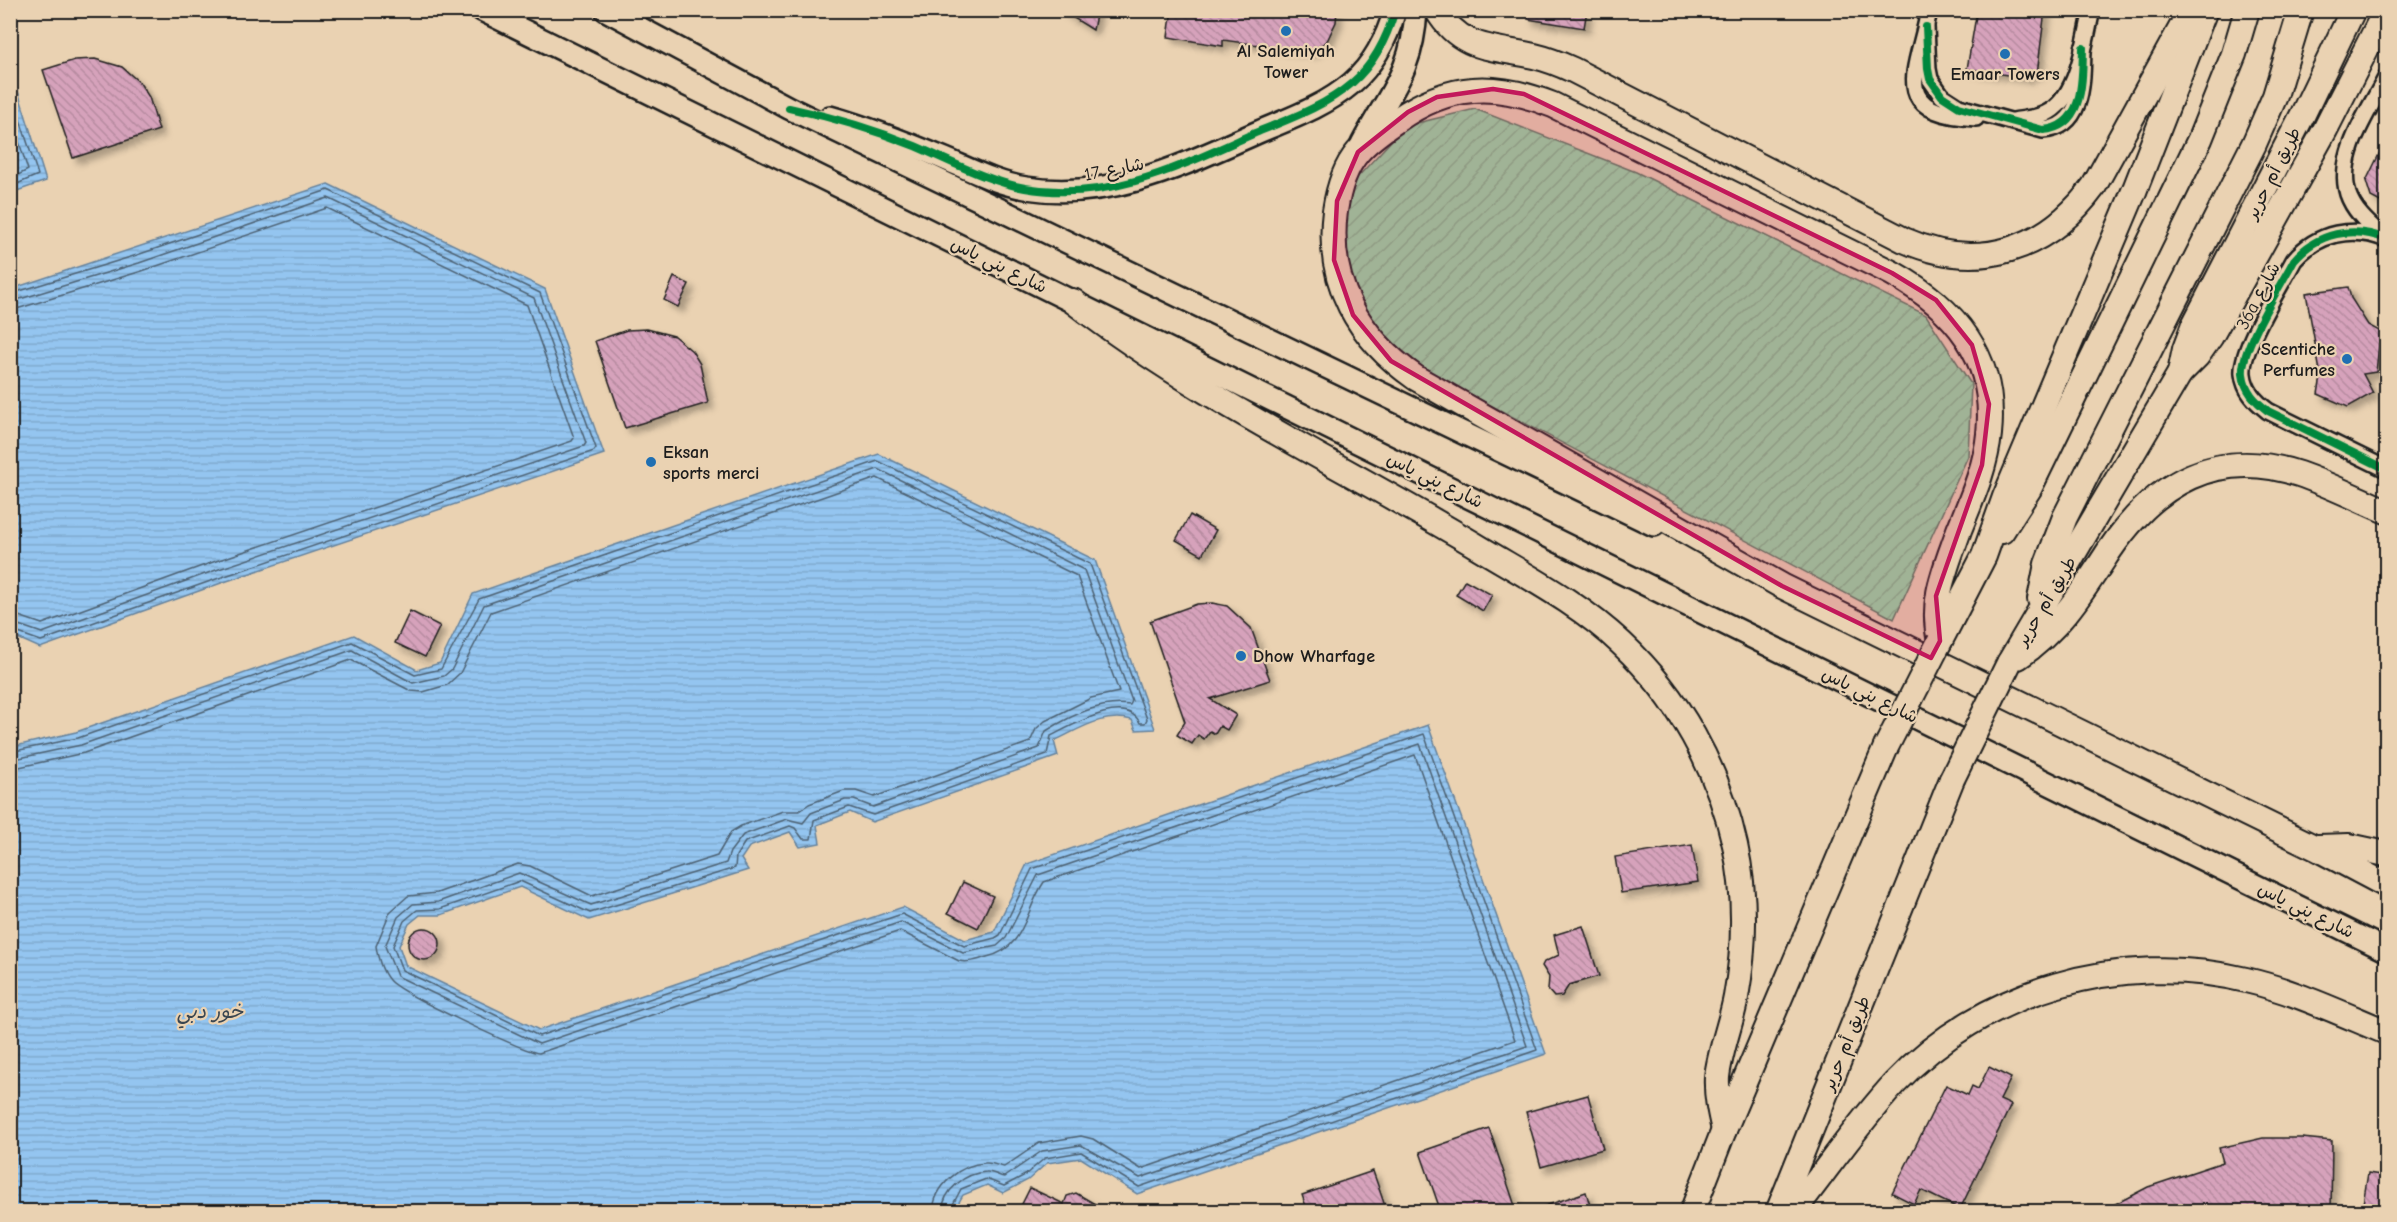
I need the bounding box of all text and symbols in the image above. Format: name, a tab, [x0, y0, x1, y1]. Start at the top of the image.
marker: Al Salemiyah Tower	[1279, 24, 1293, 38]
place label: Al Salemiyah Tower	[1237, 41, 1335, 83]
marker: Emaar Towers	[1998, 47, 2012, 61]
place label: Emaar Towers	[1950, 64, 2060, 85]
street label: طريق أم حرير	[2240, 124, 2308, 226]
street label: شارع 17	[1082, 153, 1146, 187]
street label: شارع بني ياس	[945, 233, 1050, 302]
street label: 36a شارع	[2232, 259, 2286, 334]
place label: Scentiche Perfumes	[2261, 339, 2335, 381]
marker: Scentiche Perfumes	[2340, 352, 2354, 366]
place label: Eksan sports merci	[663, 442, 759, 484]
street label: شارع بني ياس	[1381, 448, 1486, 517]
marker: Eksan sports merci	[644, 455, 658, 469]
street label: طريق أم حرير	[2011, 553, 2084, 653]
place label: Dhow Wharfage	[1253, 646, 1375, 667]
marker: Dhow Wharfage	[1234, 649, 1248, 663]
street label: شارع بني ياس	[1816, 663, 1921, 732]
street label: شارع بني ياس	[2252, 878, 2357, 947]
street label: طريق أم حرير	[1817, 993, 1878, 1097]
water label: خور دبي	[177, 1000, 244, 1029]

